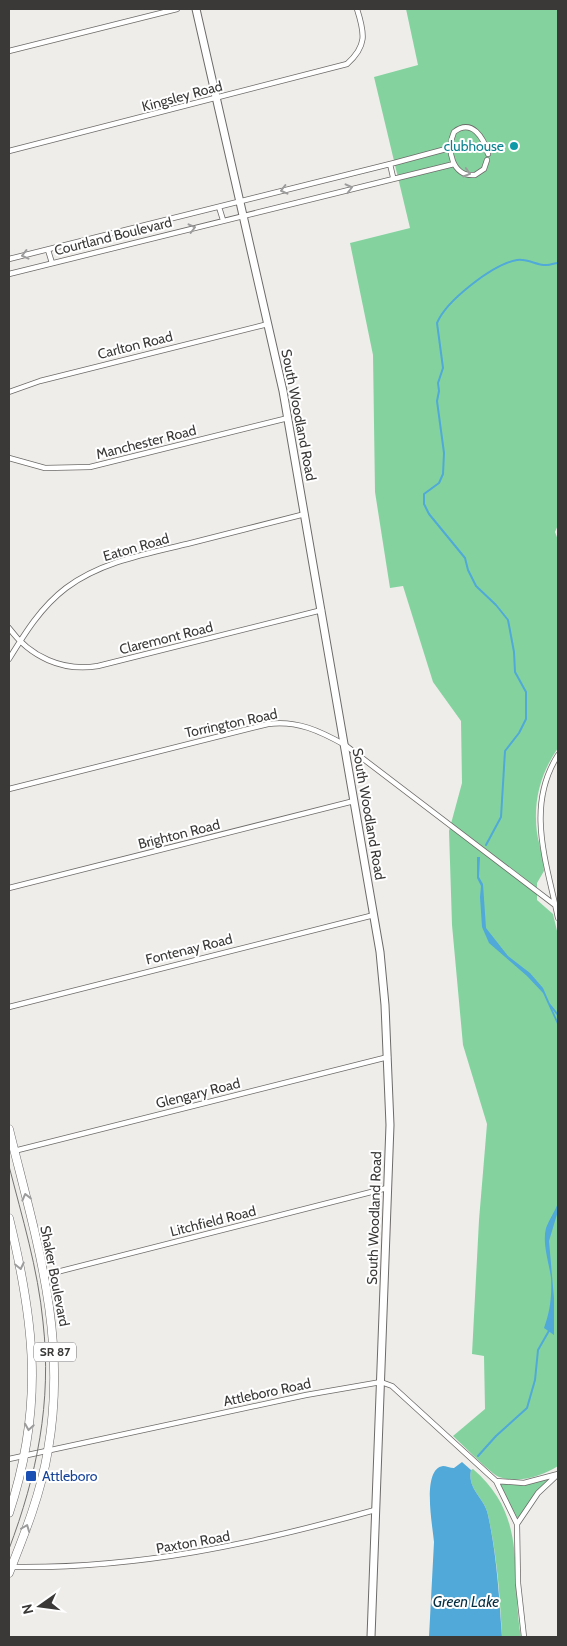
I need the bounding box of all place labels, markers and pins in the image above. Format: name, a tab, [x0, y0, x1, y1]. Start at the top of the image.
place label: clubhouse	[444, 137, 504, 155]
marker: clubhouse	[508, 140, 520, 152]
place label: Attleboro	[42, 1467, 98, 1485]
marker: Attleboro	[24, 1469, 38, 1483]

